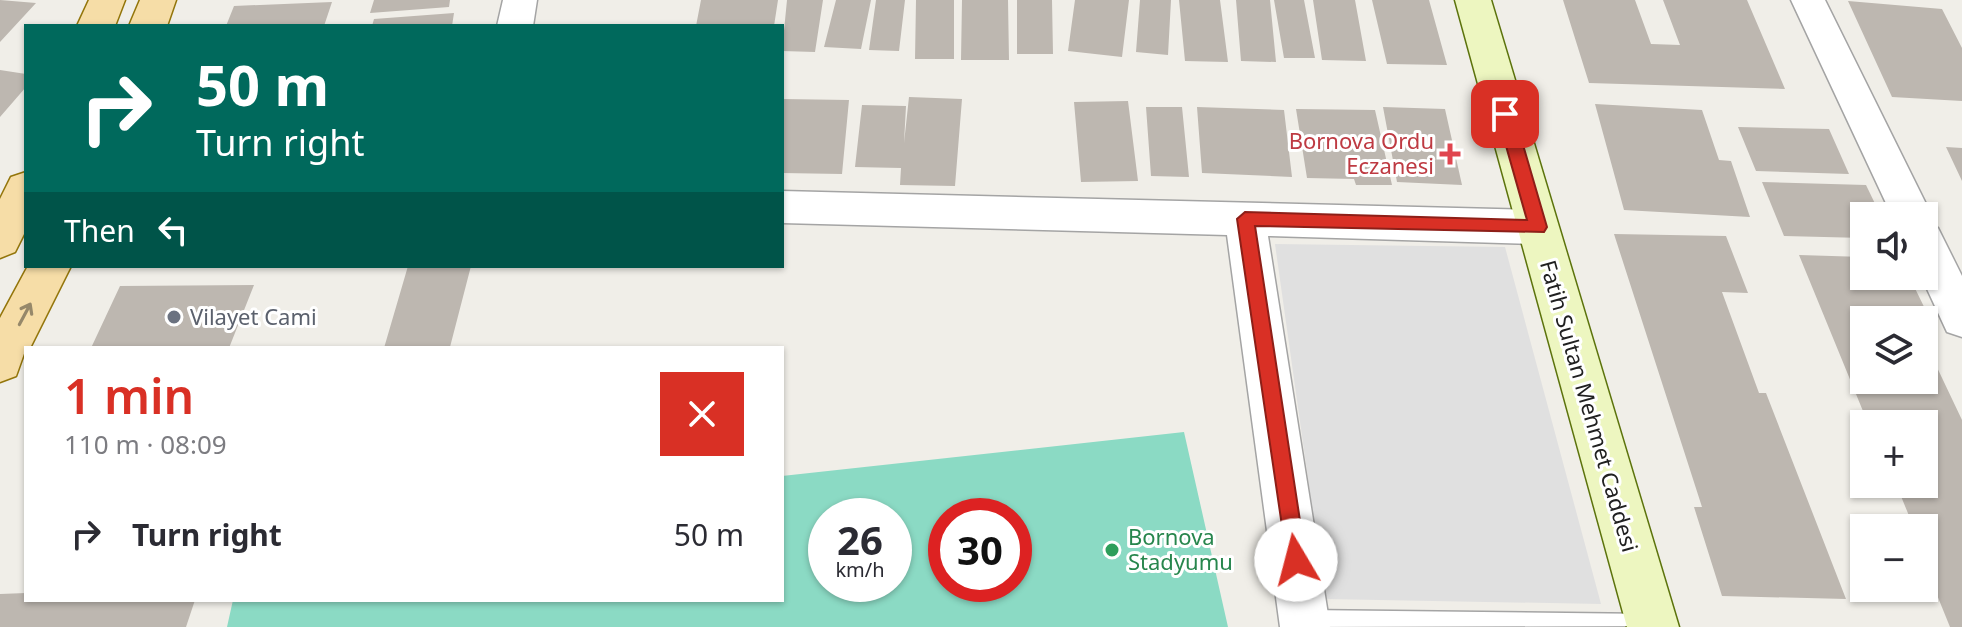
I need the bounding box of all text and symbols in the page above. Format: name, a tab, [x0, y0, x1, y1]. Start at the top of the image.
text: 50 m	[196, 46, 329, 122]
icon: right	[64, 56, 168, 160]
pin	[1471, 80, 1539, 148]
icon: arrive	[1483, 92, 1527, 136]
text: Turn right	[196, 118, 364, 167]
place label: Bornova Ordu Eczanesi	[1289, 125, 1434, 180]
marker: Bornova Ordu Eczanesi	[1441, 145, 1459, 163]
map controls	[1850, 202, 1938, 602]
button: sound	[1850, 202, 1938, 290]
icon: left	[151, 208, 195, 252]
text: Then	[64, 210, 135, 251]
street label: Fatih Sultan Mehmet Caddesi	[1534, 256, 1646, 555]
place label: Vilayet Cami	[190, 301, 317, 331]
one-way arrow	[18, 302, 34, 326]
button: layers	[1850, 306, 1938, 394]
marker: Vilayet Cami	[165, 308, 183, 326]
text: 1 min	[64, 363, 194, 428]
button: close	[660, 372, 744, 456]
button: +	[1850, 410, 1938, 498]
text: 110 m · 08:09	[64, 426, 227, 462]
speed limit sign: 30	[928, 498, 1032, 602]
icon: right	[64, 512, 108, 556]
text: 26	[837, 512, 883, 567]
text: Turn right	[132, 514, 282, 555]
text: 50 m	[674, 514, 744, 555]
button: −	[1850, 514, 1938, 602]
position arrow	[1254, 518, 1338, 602]
place label: Bornova Stadyumu	[1128, 521, 1233, 576]
marker: Bornova Stadyumu	[1103, 541, 1121, 559]
text: km/h	[835, 556, 885, 583]

